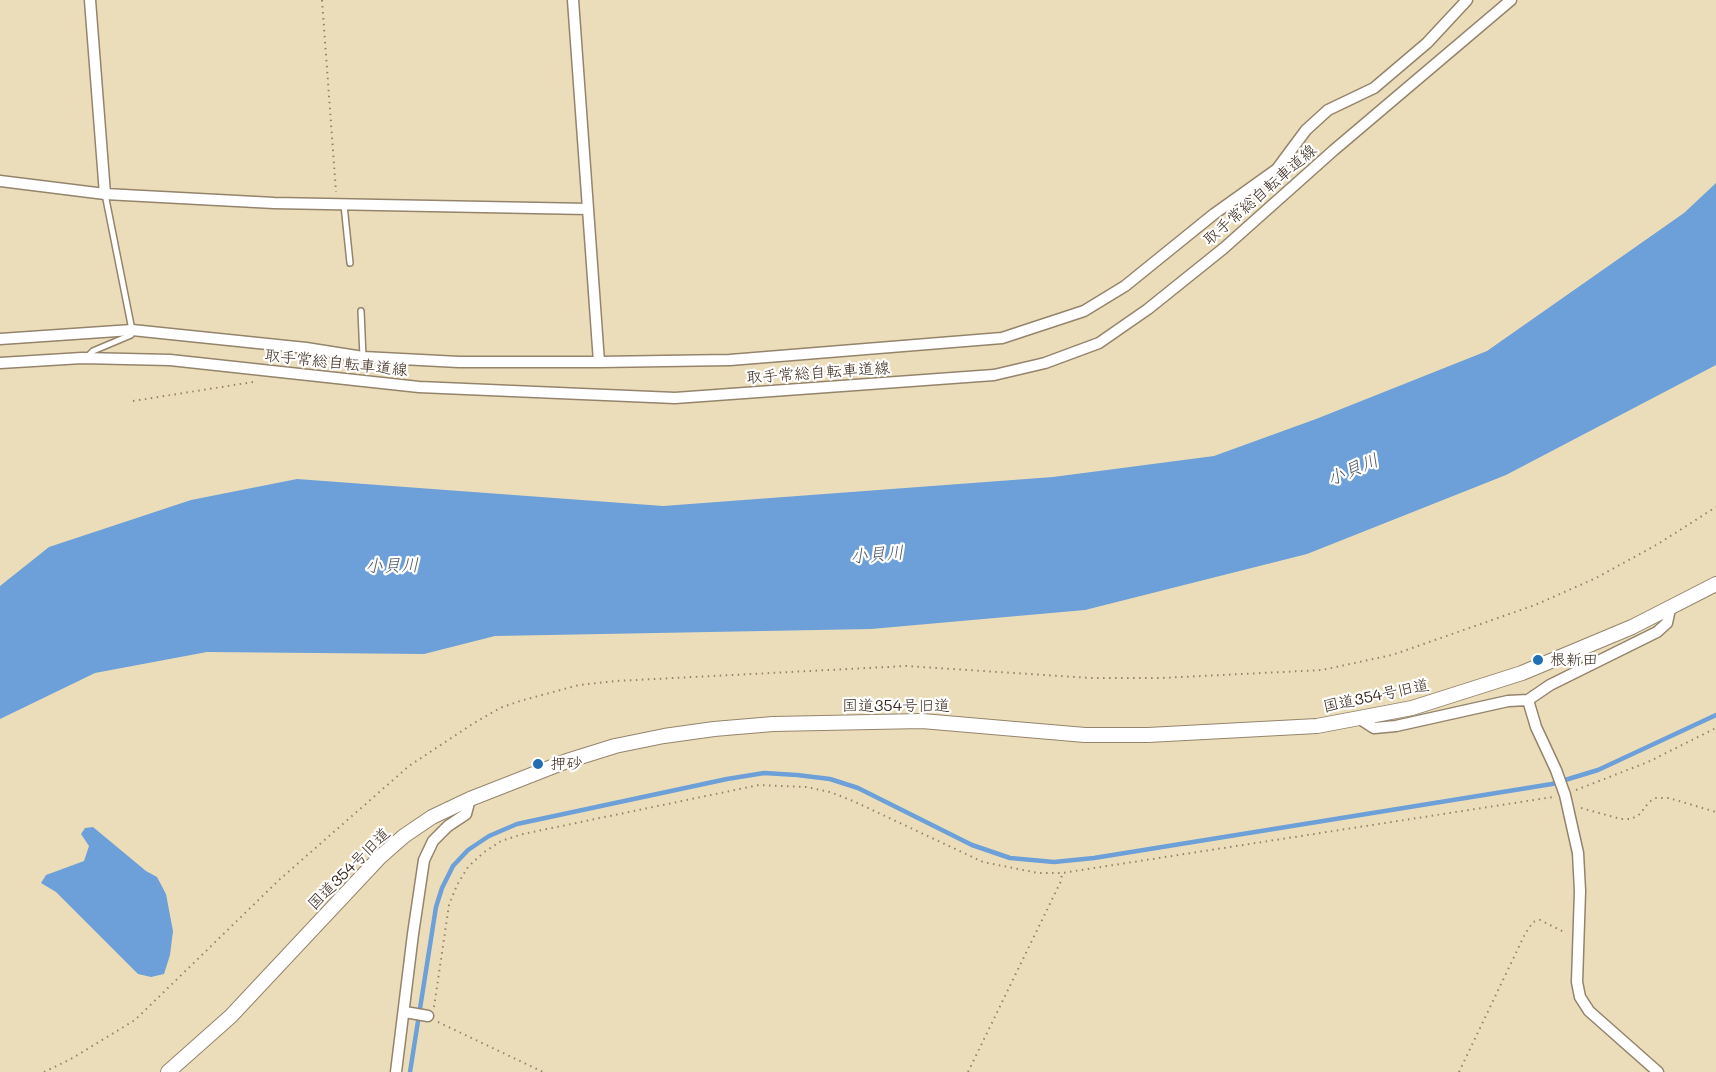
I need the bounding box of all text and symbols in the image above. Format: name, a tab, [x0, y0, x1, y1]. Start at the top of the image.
street label: 取手常総自転車道線	[1199, 141, 1321, 249]
street label: 取手常総自転車道線	[263, 346, 409, 380]
street label: 取手常総自転車道線	[746, 358, 890, 388]
water label: 小貝川	[1324, 450, 1382, 490]
water label: 小貝川	[849, 542, 905, 568]
water label: 小貝川	[365, 555, 419, 577]
place label: 根新田	[1550, 650, 1598, 670]
marker: 根新田	[1531, 653, 1545, 667]
street label: 国道354号旧道	[1321, 675, 1431, 717]
street label: 国道354号旧道	[842, 696, 950, 716]
place label: 押砂	[550, 754, 582, 774]
marker: 押砂	[531, 757, 545, 771]
street label: 国道354号旧道	[304, 824, 394, 914]

